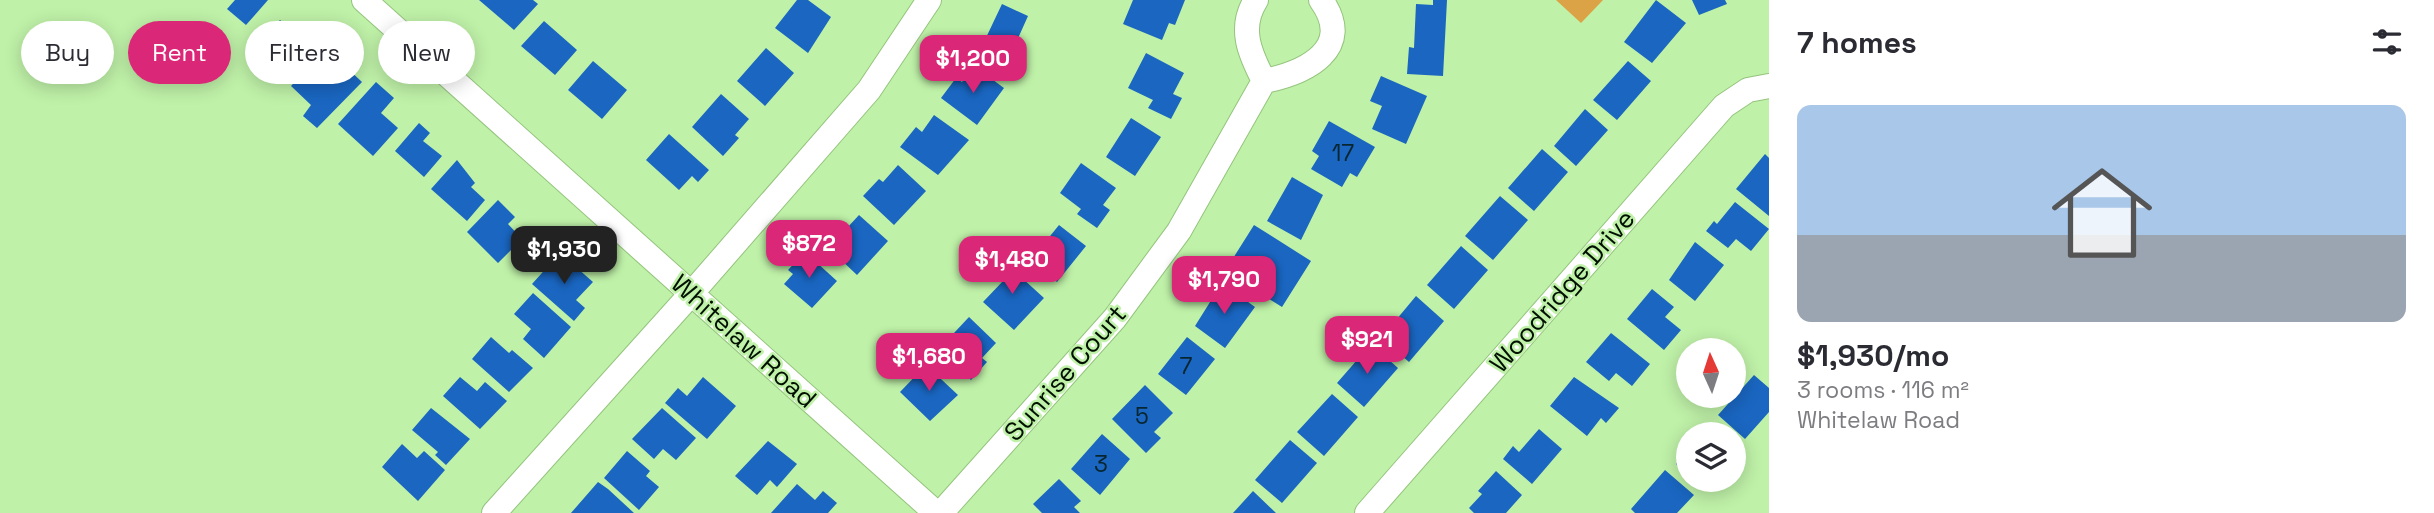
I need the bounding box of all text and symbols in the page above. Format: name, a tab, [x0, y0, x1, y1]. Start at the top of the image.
chip: Buy	[21, 21, 114, 84]
chip: Rent	[128, 21, 231, 84]
chip: Filters	[245, 21, 364, 84]
chip: New	[378, 21, 475, 84]
text: 7 homes	[1797, 23, 1917, 62]
icon: filters	[2368, 23, 2406, 61]
pin: $1,200	[916, 36, 1030, 95]
text: $1,200	[936, 43, 1010, 73]
house number: 17	[1332, 138, 1354, 168]
icon: home	[2039, 150, 2165, 276]
street label: Woodridge Drive	[1482, 202, 1642, 380]
pin: $872	[768, 220, 850, 280]
pin: $1,930	[507, 226, 621, 286]
text: $872	[782, 228, 836, 258]
text: $1,930	[527, 234, 601, 264]
pin: $1,480	[955, 236, 1069, 296]
text: $1,480	[975, 244, 1049, 274]
pin: $1,790	[1167, 256, 1281, 316]
text: $1,790	[1188, 264, 1260, 294]
street label: Whitelaw Road	[664, 267, 824, 415]
street label: Sunrise Court	[996, 298, 1134, 448]
pin: $921	[1326, 316, 1408, 376]
text: $921	[1341, 324, 1393, 354]
pin: $1,680	[872, 334, 986, 393]
text: $1,930/mo	[1797, 336, 1949, 375]
north arrow	[1676, 338, 1746, 408]
map controls	[1676, 338, 1746, 492]
text: $1,680	[892, 341, 966, 371]
house number: 7	[1180, 351, 1193, 381]
text: 3 rooms · 116 m²	[1797, 375, 1969, 405]
house number: 5	[1135, 401, 1149, 431]
text: Whitelaw Road	[1797, 405, 1960, 435]
button: layers	[1676, 422, 1746, 492]
house number: 3	[1094, 449, 1108, 479]

